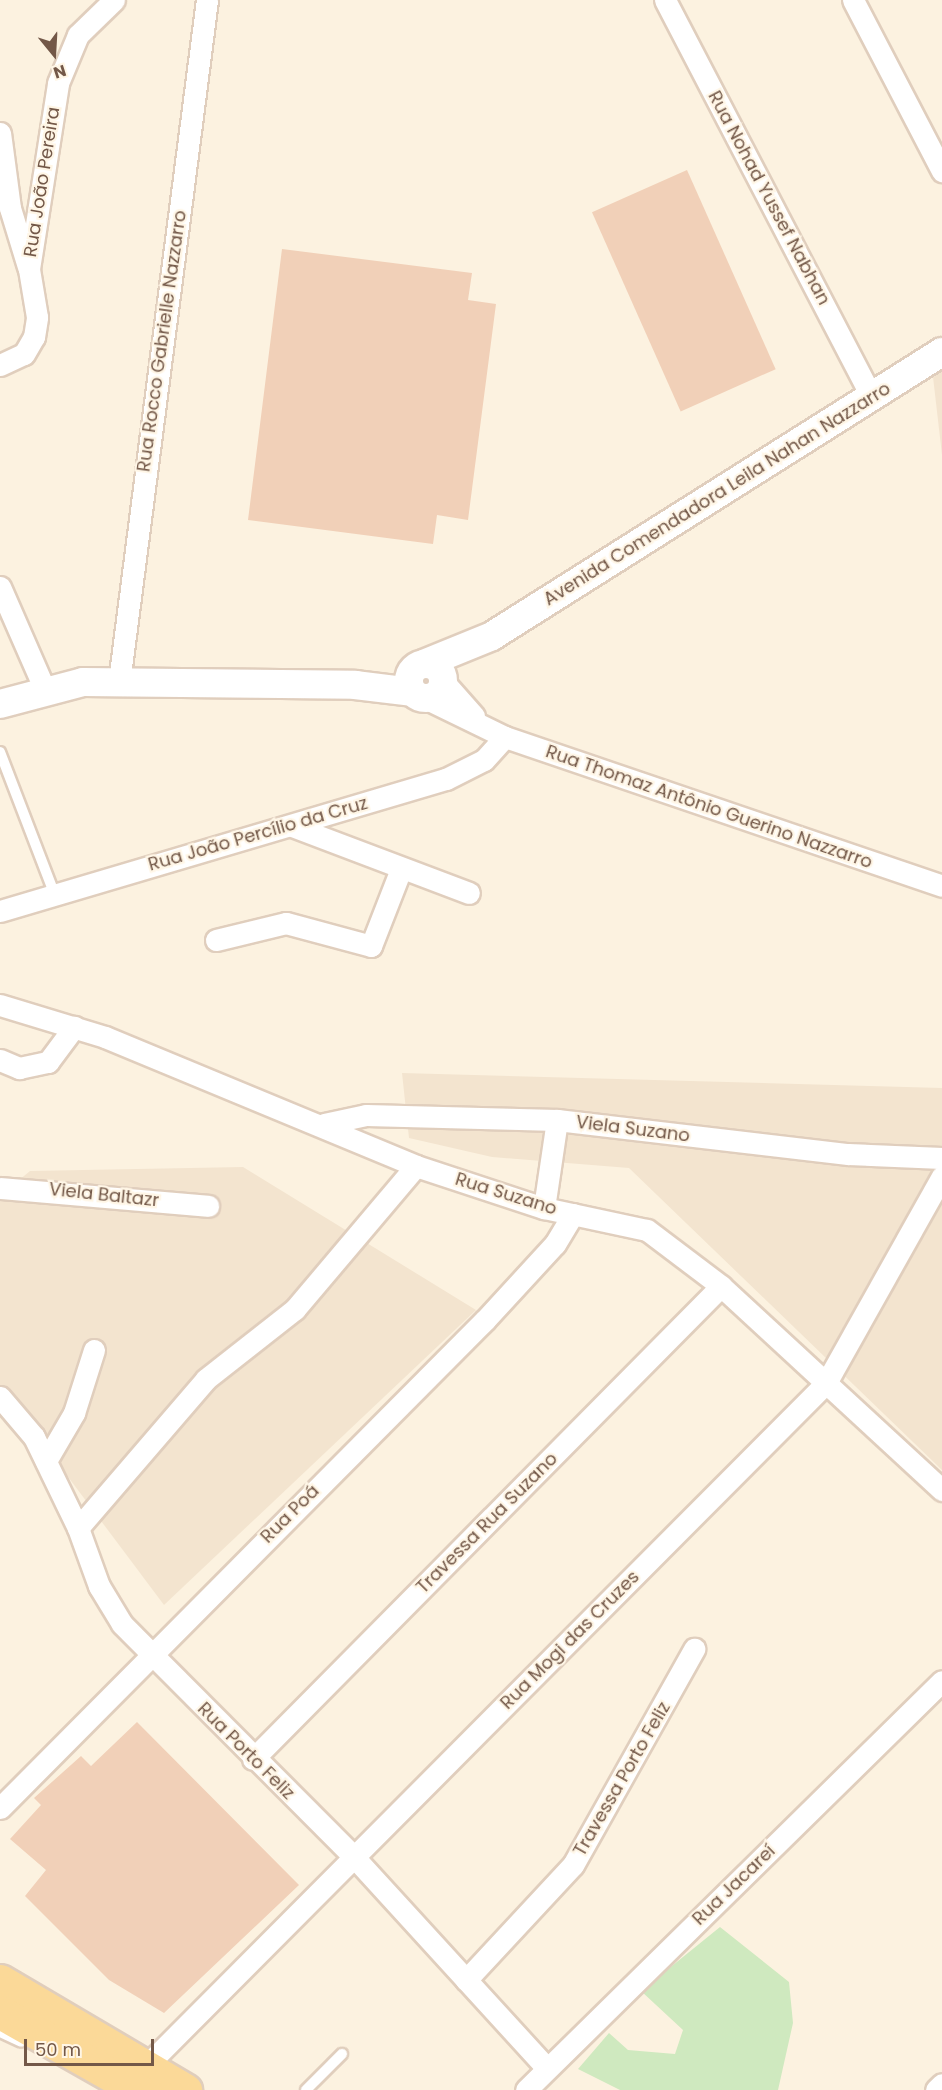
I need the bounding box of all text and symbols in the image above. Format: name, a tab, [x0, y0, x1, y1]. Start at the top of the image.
north arrow	[24, 24, 84, 84]
text: N	[50, 59, 69, 84]
street label: Rua Nohad Yussef Nabhan	[703, 87, 835, 309]
street label: Rua João Pereira	[19, 105, 65, 259]
street label: Rua Rocco Gabrielle Nazzarro	[133, 209, 191, 473]
street label: Avenida Comendadora Leila Nahan Nazzarro	[540, 378, 894, 610]
street label: Rua Thomaz Antônio Guerino Nazzarro	[543, 741, 875, 873]
street label: Rua João Percílio da Cruz	[146, 792, 370, 876]
street label: Viela Suzano	[575, 1111, 691, 1147]
street label: Rua Suzano	[453, 1168, 559, 1220]
street label: Viela Baltazr	[48, 1178, 160, 1212]
street label: Travessa Rua Suzano	[412, 1448, 562, 1598]
street label: Rua Poá	[256, 1480, 324, 1548]
street label: Rua Mogi das Cruzes	[496, 1566, 644, 1714]
street label: Rua Porto Feliz	[193, 1698, 299, 1804]
street label: Travessa Porto Feliz	[569, 1698, 675, 1860]
street label: Rua Jacareí	[688, 1840, 780, 1930]
scale bar	[27, 2027, 158, 2065]
text: 50 m	[35, 2037, 81, 2062]

